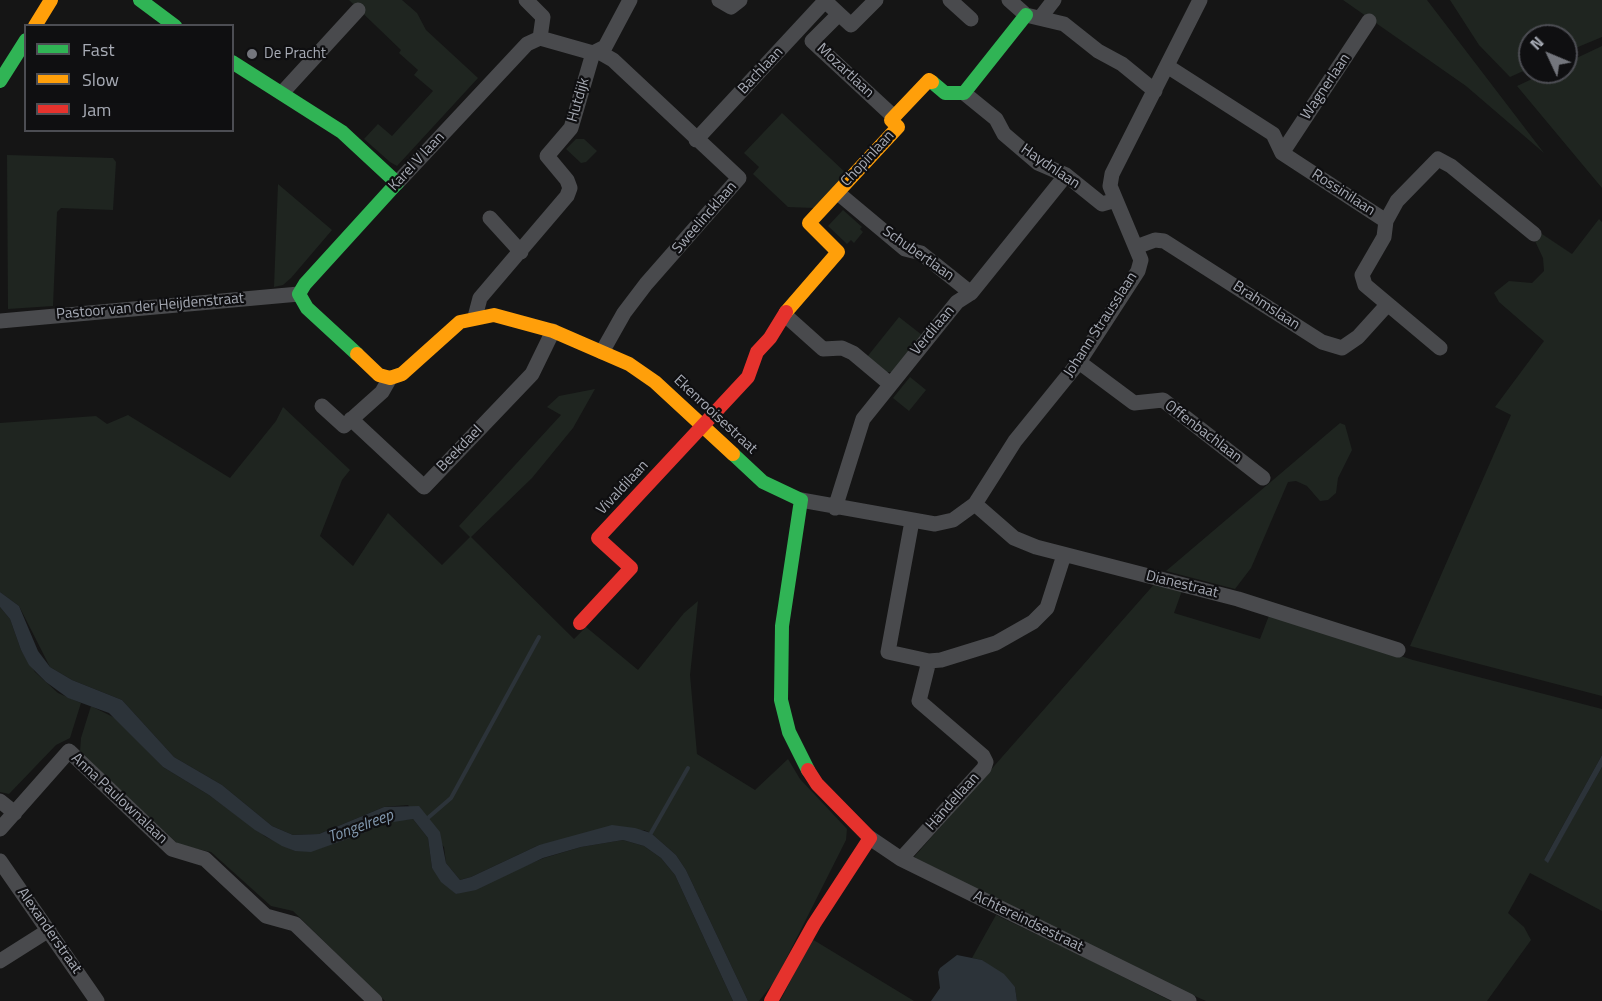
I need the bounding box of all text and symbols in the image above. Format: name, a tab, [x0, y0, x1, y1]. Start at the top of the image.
legend	[24, 24, 234, 132]
north arrow	[1518, 24, 1578, 84]
text: N	[1524, 31, 1549, 55]
text: Fast	[82, 36, 115, 63]
street label: Mozartlaan	[813, 40, 877, 102]
street label: Bachlaan	[735, 44, 787, 98]
place label: De Pracht	[264, 45, 326, 63]
marker: De Pracht	[245, 47, 259, 61]
street label: Wagnerlaan	[1297, 51, 1355, 123]
text: Slow	[82, 66, 119, 93]
street label: Hutdijk	[564, 76, 594, 124]
text: Jam	[82, 96, 111, 123]
street label: Chopinlaan	[838, 127, 898, 191]
street label: Karel V laan	[385, 129, 449, 195]
street label: Haydnlaan	[1017, 141, 1083, 193]
street label: Rossinilaan	[1308, 166, 1378, 220]
street label: Sweelincklaan	[669, 178, 741, 258]
street label: Schubertlaan	[879, 223, 957, 285]
street label: Johann Strausslaan	[1060, 269, 1142, 381]
street label: Brahmslaan	[1229, 278, 1303, 334]
street label: Pastoor van der Heijdenstraat	[55, 290, 245, 324]
street label: Verdilaan	[907, 303, 959, 359]
street label: Ekenrooisestraat	[670, 372, 760, 458]
street label: Offenbachlaan	[1161, 397, 1245, 467]
street label: Beekdael	[433, 422, 487, 476]
street label: Vivaldilaan	[593, 457, 653, 519]
street label: Dianestraat	[1144, 567, 1220, 603]
street label: Anna Paulownalaan	[67, 750, 171, 848]
street label: Händellaan	[922, 770, 984, 834]
water label: Tongelreep	[326, 806, 396, 848]
street label: Alexanderstraat	[13, 885, 85, 977]
street label: Achtereindsestraat	[970, 888, 1086, 956]

